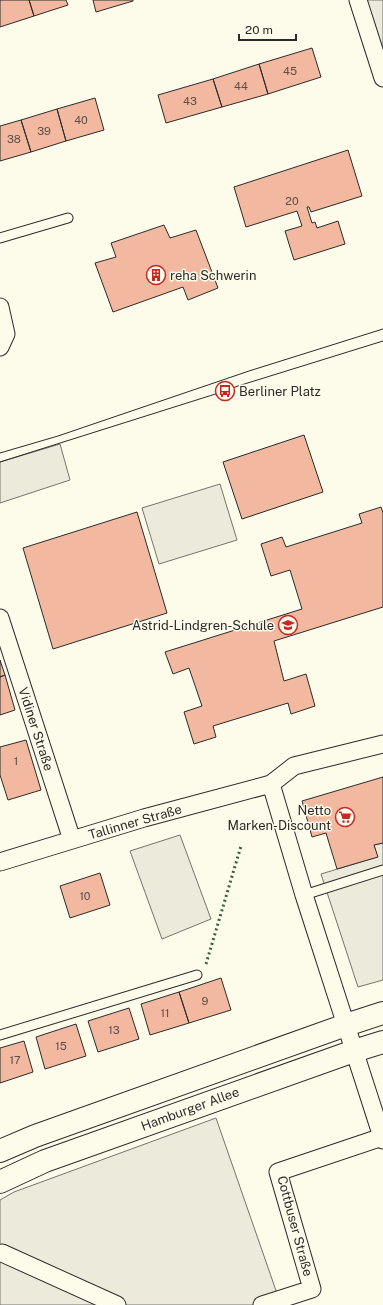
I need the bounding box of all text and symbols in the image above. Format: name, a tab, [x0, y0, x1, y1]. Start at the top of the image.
scale bar	[239, 16, 296, 42]
text: 20 m	[245, 23, 273, 37]
house number: 45	[283, 65, 297, 77]
house number: 44	[234, 80, 248, 92]
house number: 43	[183, 95, 197, 107]
house number: 40	[74, 114, 88, 126]
house number: 39	[37, 125, 51, 137]
house number: 38	[7, 133, 21, 145]
house number: 20	[285, 195, 299, 207]
building icon: reha Schwerin	[145, 264, 167, 286]
place label: reha Schwerin	[170, 268, 256, 283]
bus stop icon: Berliner Platz	[214, 380, 236, 402]
place label: Berliner Platz	[239, 384, 321, 399]
school or university icon: Astrid-Lindgren-Schule	[277, 614, 299, 636]
place label: Astrid-Lindgren-Schule	[132, 618, 274, 633]
street label: Vidiner Straße	[15, 685, 57, 773]
house number: 1	[14, 755, 18, 767]
street label: Tallinner Straße	[87, 802, 183, 842]
place label: Netto Marken-Discount	[227, 803, 331, 833]
supermarket icon: Netto Marken-Discount	[334, 806, 356, 828]
house number: 10	[79, 890, 91, 902]
house number: 9	[202, 995, 209, 1007]
house number: 11	[161, 1007, 169, 1019]
house number: 13	[108, 1024, 120, 1036]
house number: 15	[55, 1040, 67, 1052]
house number: 17	[9, 1054, 21, 1066]
street label: Hamburger Allee	[139, 1084, 241, 1134]
street label: Cottbuser Straße	[274, 1174, 316, 1278]

